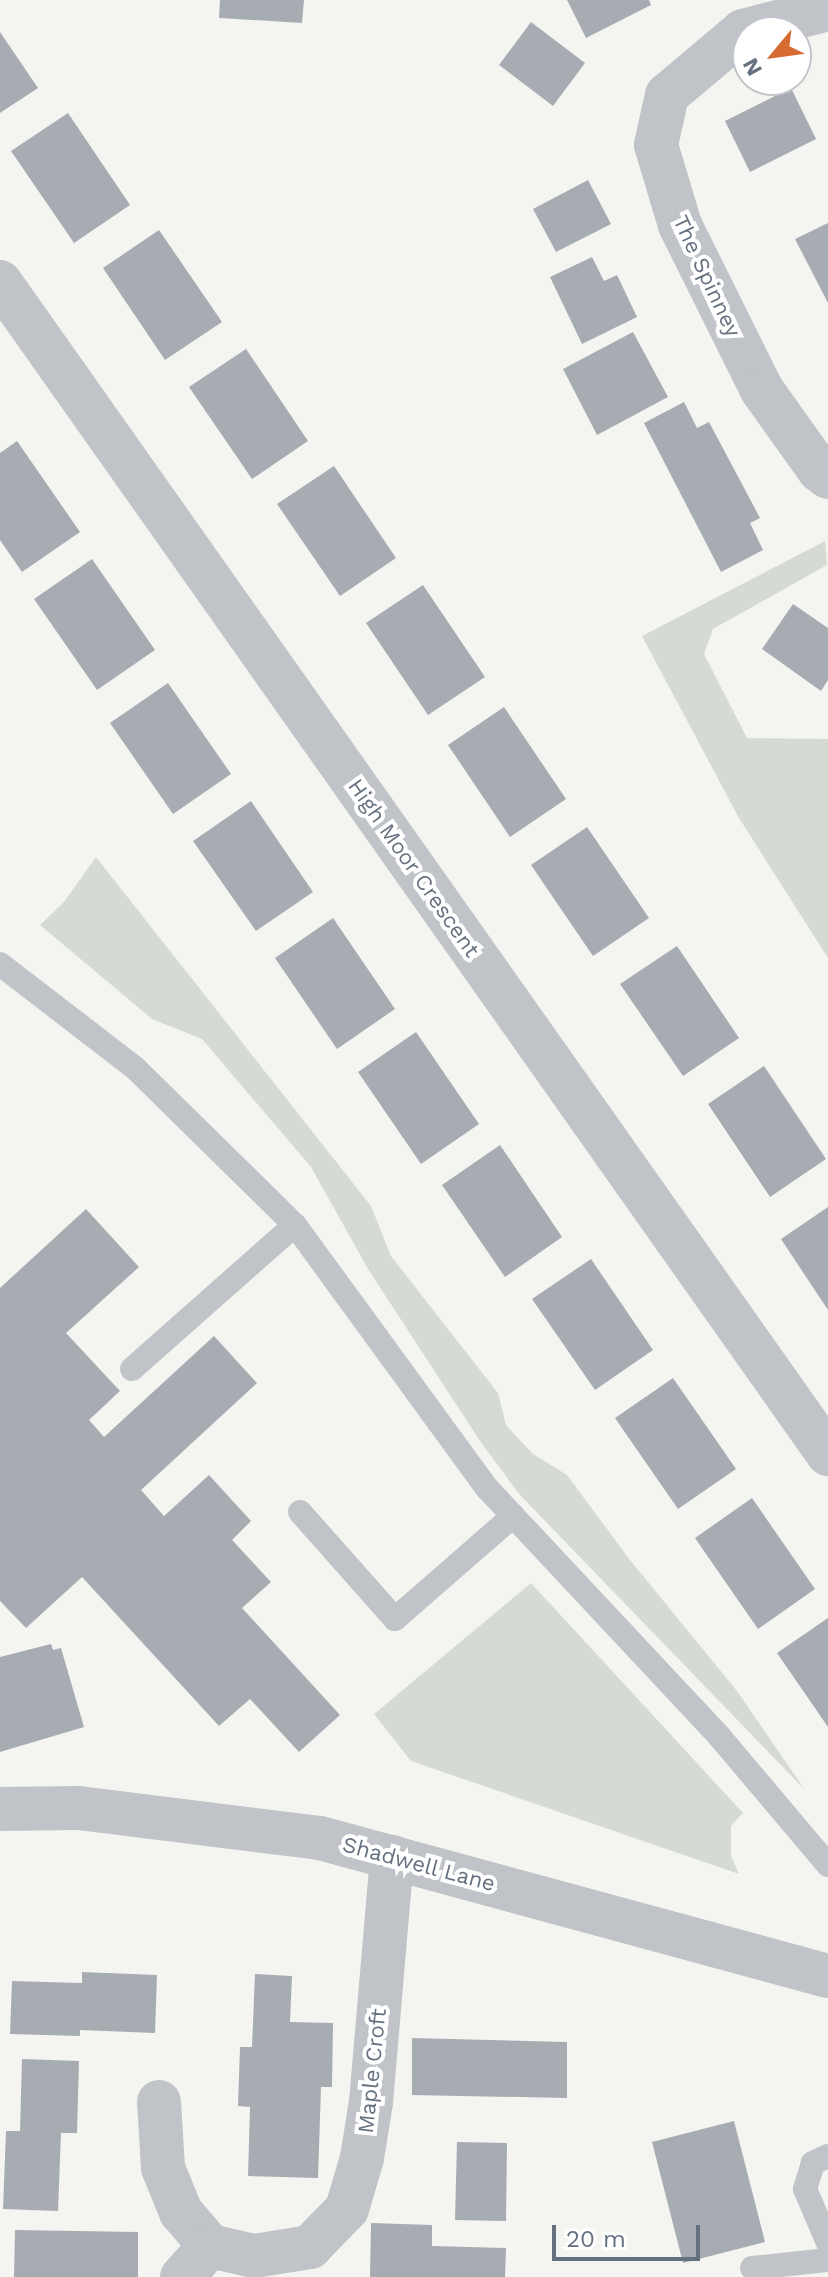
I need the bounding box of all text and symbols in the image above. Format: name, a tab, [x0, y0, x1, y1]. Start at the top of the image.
north arrow	[732, 16, 812, 96]
text: N	[737, 54, 767, 80]
street label: The Spinney	[667, 211, 747, 341]
street label: High Moor Crescent	[342, 774, 486, 962]
street label: Shadwell Lane	[339, 1831, 499, 1897]
street label: Maple Croft	[352, 2007, 392, 2135]
scale bar	[556, 2209, 704, 2259]
text: 20 m	[566, 2225, 626, 2253]

